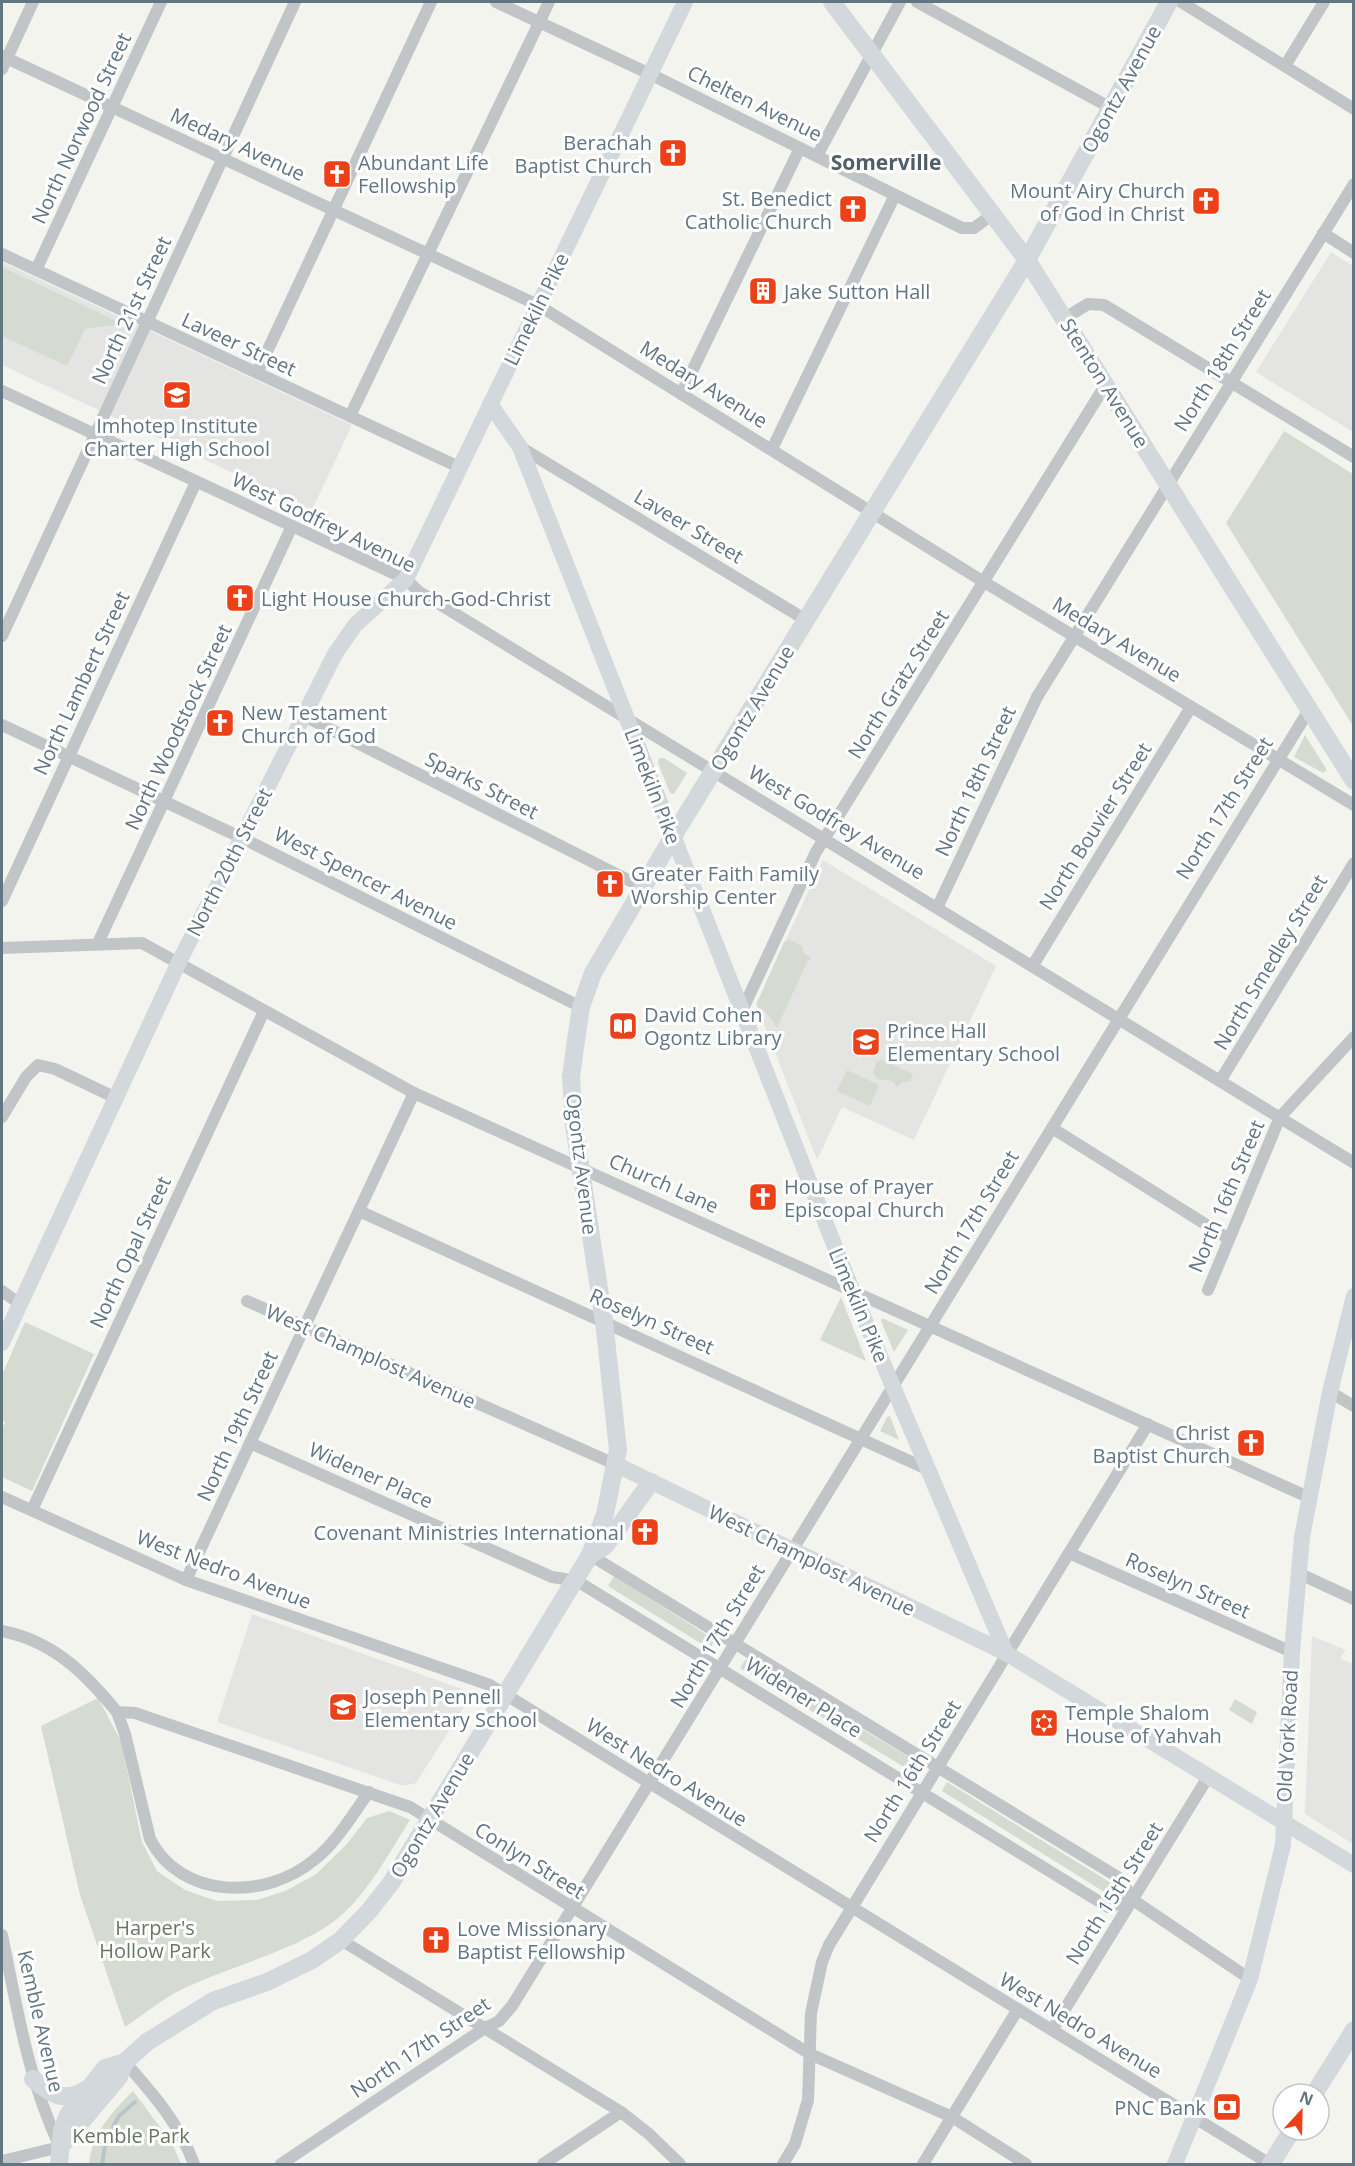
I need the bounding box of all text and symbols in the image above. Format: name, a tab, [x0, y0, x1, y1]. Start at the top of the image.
street label: Ogontz Avenue	[1075, 20, 1167, 158]
street label: North Norwood Street	[25, 28, 137, 228]
street label: Chelten Avenue	[683, 59, 827, 147]
street label: Medary Avenue	[166, 101, 310, 187]
place label: Berachah Baptist Church	[515, 129, 652, 179]
church icon: Berachah Baptist Church	[657, 137, 689, 169]
district label: Somerville	[831, 148, 941, 176]
place label: Abundant Life Fellowship	[358, 149, 489, 199]
church icon: Abundant Life Fellowship	[321, 158, 353, 190]
place label: Mount Airy Church of God in Christ	[1010, 177, 1185, 227]
place label: St. Benedict Catholic Church	[685, 185, 832, 235]
church icon: Mount Airy Church of God in Christ	[1190, 185, 1222, 217]
church icon: St. Benedict Catholic Church	[837, 193, 869, 225]
street label: North 21st Street	[85, 232, 177, 388]
street label: Limekiln Pike	[497, 248, 575, 370]
building icon: Jake Sutton Hall	[747, 275, 779, 307]
place label: Jake Sutton Hall	[782, 278, 930, 305]
street label: North 18th Street	[1167, 284, 1277, 436]
street label: Laveer Street	[177, 306, 301, 382]
street label: Stenton Avenue	[1054, 313, 1156, 453]
street label: Medary Avenue	[635, 334, 773, 434]
school or university icon: Imhotep Institute Charter High School	[161, 379, 193, 411]
place label: Imhotep Institute Charter High School	[84, 412, 270, 462]
street label: West Godfrey Avenue	[228, 466, 420, 578]
street label: Laveer Street	[629, 483, 749, 569]
church icon: Light House Church-God-Christ	[224, 582, 256, 614]
place label: Light House Church-God-Christ	[261, 585, 551, 612]
street label: North Lambert Street	[27, 587, 135, 779]
street label: Medary Avenue	[1048, 590, 1186, 688]
street label: North Gratz Street	[841, 604, 955, 764]
street label: North Woodstock Street	[118, 620, 238, 834]
street label: Ogontz Avenue	[704, 640, 800, 776]
place label: New Testament Church of God	[241, 699, 387, 749]
street label: North 18th Street	[928, 701, 1022, 861]
church icon: New Testament Church of God	[204, 707, 236, 739]
street label: Limekiln Pike	[619, 724, 687, 848]
street label: North 17th Street	[1169, 732, 1279, 884]
street label: North Bouvier Street	[1033, 737, 1157, 915]
street label: Sparks Street	[421, 745, 543, 825]
street label: West Godfrey Avenue	[744, 759, 930, 885]
street label: North 20th Street	[180, 783, 278, 941]
street label: West Spencer Avenue	[270, 820, 462, 936]
place label: Greater Faith Family Worship Center	[631, 860, 820, 910]
church icon: Greater Faith Family Worship Center	[594, 868, 626, 900]
street label: North Smedley Street	[1207, 869, 1333, 1055]
place label: David Cohen Ogontz Library	[644, 1001, 783, 1051]
library icon: David Cohen Ogontz Library	[607, 1010, 639, 1042]
place label: Prince Hall Elementary School	[887, 1017, 1060, 1067]
school or university icon: Prince Hall Elementary School	[850, 1026, 882, 1058]
street label: Ogontz Avenue	[560, 1092, 604, 1236]
street label: North 16th Street	[1182, 1116, 1270, 1276]
street label: North 17th Street	[917, 1145, 1025, 1299]
street label: Church Lane	[605, 1147, 723, 1219]
street label: North Opal Street	[83, 1172, 177, 1332]
place label: House of Prayer Episcopal Church	[784, 1173, 944, 1223]
church icon: House of Prayer Episcopal Church	[747, 1181, 779, 1213]
street label: Limekiln Pike	[823, 1244, 895, 1366]
street label: Roselyn Street	[586, 1282, 718, 1360]
street label: West Champlost Avenue	[262, 1298, 480, 1414]
street label: North 19th Street	[190, 1346, 284, 1506]
place label: Christ Baptist Church	[1093, 1419, 1230, 1469]
church icon: Christ Baptist Church	[1235, 1427, 1267, 1459]
street label: Widener Place	[305, 1436, 437, 1514]
street label: West Champlost Avenue	[704, 1498, 920, 1622]
church icon: Covenant Ministries International	[629, 1516, 661, 1548]
place label: Covenant Ministries International	[314, 1519, 624, 1546]
street label: West Nedro Avenue	[133, 1523, 315, 1615]
street label: Roselyn Street	[1122, 1546, 1254, 1624]
street label: North 17th Street	[663, 1559, 771, 1713]
street label: Widener Place	[741, 1650, 867, 1744]
street label: Old York Road	[1270, 1669, 1304, 1803]
place label: Joseph Pennell Elementary School	[362, 1683, 537, 1733]
school or university icon: Joseph Pennell Elementary School	[327, 1691, 359, 1723]
street label: North 16th Street	[857, 1695, 967, 1847]
place label: Temple Shalom House of Yahvah	[1065, 1699, 1222, 1749]
synagogue icon: Temple Shalom House of Yahvah	[1028, 1707, 1060, 1739]
street label: West Nedro Avenue	[581, 1712, 753, 1832]
street label: Ogontz Avenue	[384, 1747, 480, 1883]
street label: Conlyn Street	[470, 1815, 590, 1905]
street label: North 15th Street	[1059, 1817, 1169, 1969]
park label: Harper's Hollow Park	[99, 1914, 211, 1964]
place label: Love Missionary Baptist Fellowship	[457, 1915, 626, 1965]
church icon: Love Missionary Baptist Fellowship	[420, 1924, 452, 1956]
street label: Kemble Avenue	[11, 1947, 71, 2095]
street label: West Nedro Avenue	[995, 1966, 1167, 2084]
street label: North 17th Street	[345, 1990, 495, 2104]
north arrow	[1271, 2082, 1331, 2142]
text: N	[1296, 2085, 1317, 2111]
bank icon: PNC Bank	[1211, 2091, 1243, 2123]
place label: PNC Bank	[1114, 2094, 1206, 2121]
park label: Kemble Park	[72, 2122, 190, 2149]

